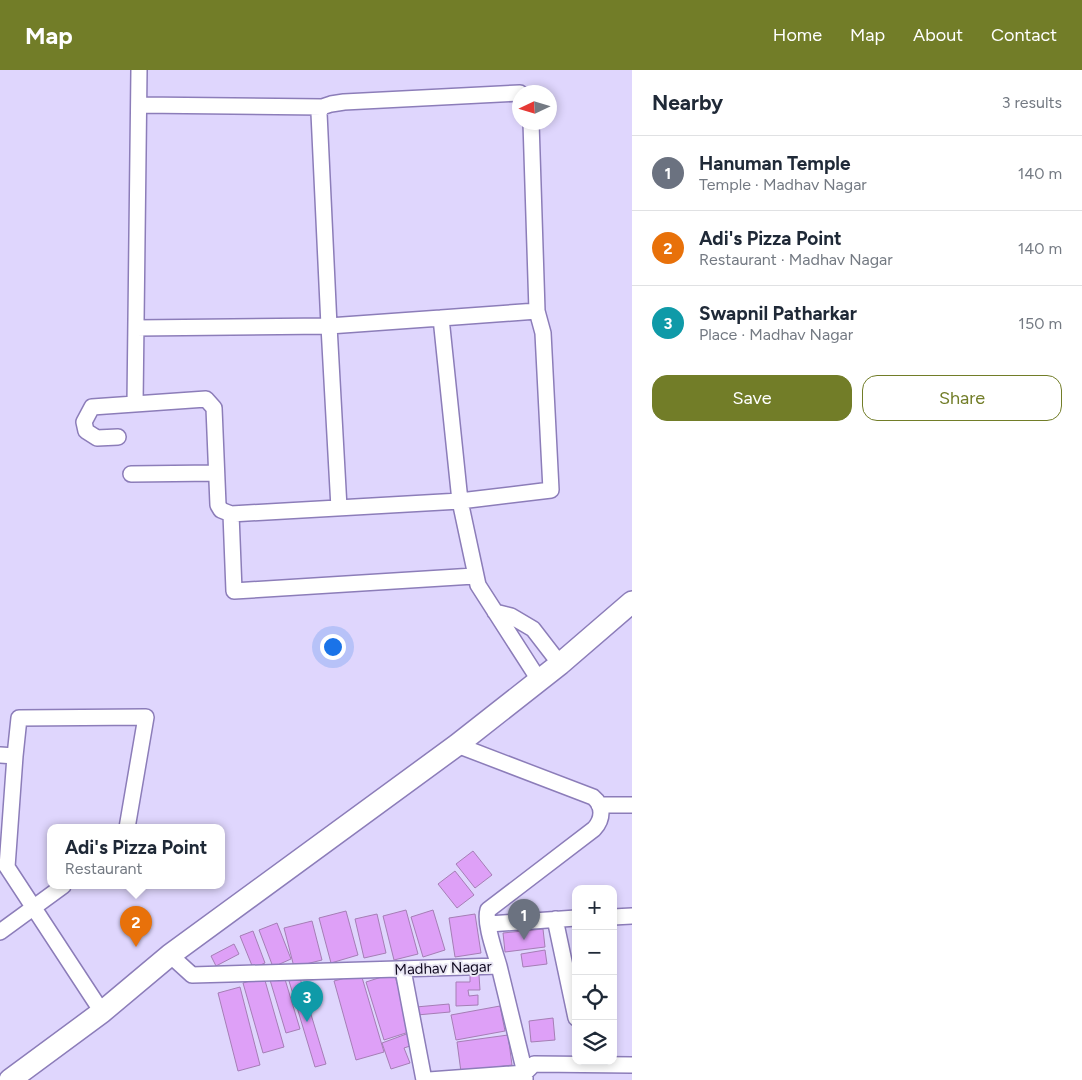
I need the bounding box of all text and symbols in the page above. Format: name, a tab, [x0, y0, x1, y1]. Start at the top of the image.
text: Map	[25, 21, 73, 50]
text: Home	[773, 24, 822, 46]
text: Map	[850, 24, 885, 46]
text: About	[913, 24, 963, 46]
text: Contact	[991, 24, 1057, 46]
north arrow	[512, 85, 557, 130]
text: Nearby	[652, 90, 723, 115]
text: 3 results	[1002, 93, 1062, 112]
text: Hanuman Temple	[699, 152, 851, 175]
text: 1	[665, 164, 671, 183]
text: 140 m	[1018, 164, 1062, 183]
text: Temple · Madhav Nagar	[699, 175, 867, 194]
text: Adi's Pizza Point	[699, 227, 842, 250]
text: 2	[663, 239, 673, 258]
text: 140 m	[1018, 239, 1062, 258]
text: Restaurant · Madhav Nagar	[699, 250, 893, 269]
text: Swapnil Patharkar	[699, 302, 857, 325]
text: 3	[664, 314, 672, 333]
text: 150 m	[1018, 314, 1062, 333]
text: Place · Madhav Nagar	[699, 325, 853, 344]
button: Save	[652, 375, 852, 421]
button: Share	[862, 375, 1062, 421]
your location	[320, 634, 346, 660]
popup	[47, 824, 225, 889]
text: Adi's Pizza Point	[65, 836, 207, 859]
text: Restaurant	[65, 859, 143, 878]
map controls	[572, 885, 617, 1065]
button: +	[572, 885, 617, 930]
pin: 1	[508, 899, 540, 940]
pin: 2	[120, 906, 152, 947]
button: −	[572, 930, 617, 975]
street label: Madhav Nagar	[394, 957, 492, 979]
button: locate	[572, 975, 617, 1020]
pin: 3	[291, 981, 323, 1022]
button: layers	[572, 1020, 617, 1065]

